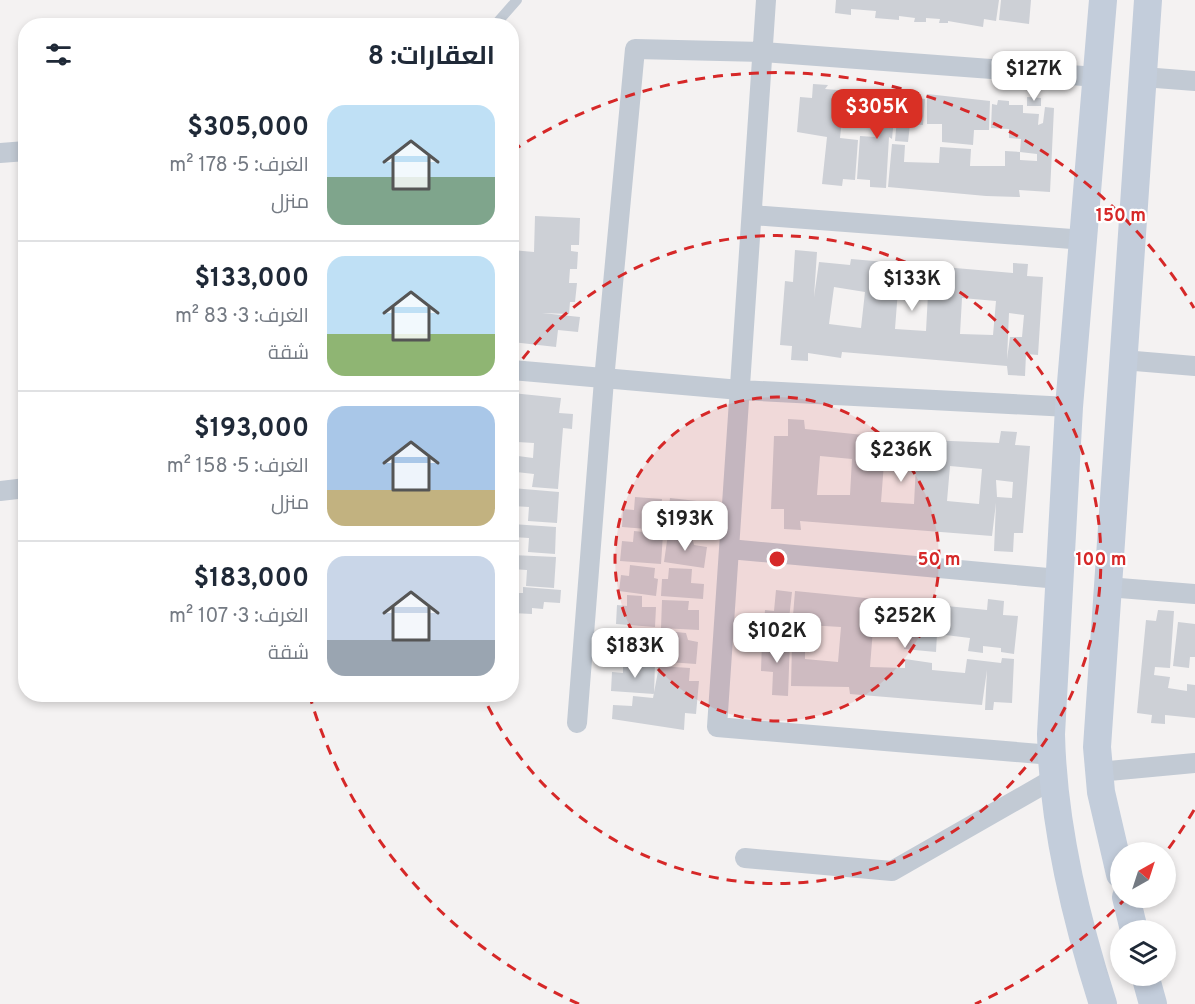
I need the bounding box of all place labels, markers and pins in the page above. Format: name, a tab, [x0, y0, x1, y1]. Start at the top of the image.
pin: $127K	[992, 51, 1076, 102]
pin: $305K	[835, 89, 919, 140]
pin: $133K	[870, 261, 954, 312]
pin: $236K	[859, 432, 943, 483]
pin: $193K	[643, 501, 727, 552]
centre of rings	[767, 549, 787, 569]
pin: $252K	[863, 598, 947, 649]
pin: $102K	[735, 613, 819, 664]
pin: $183K	[593, 628, 677, 679]

